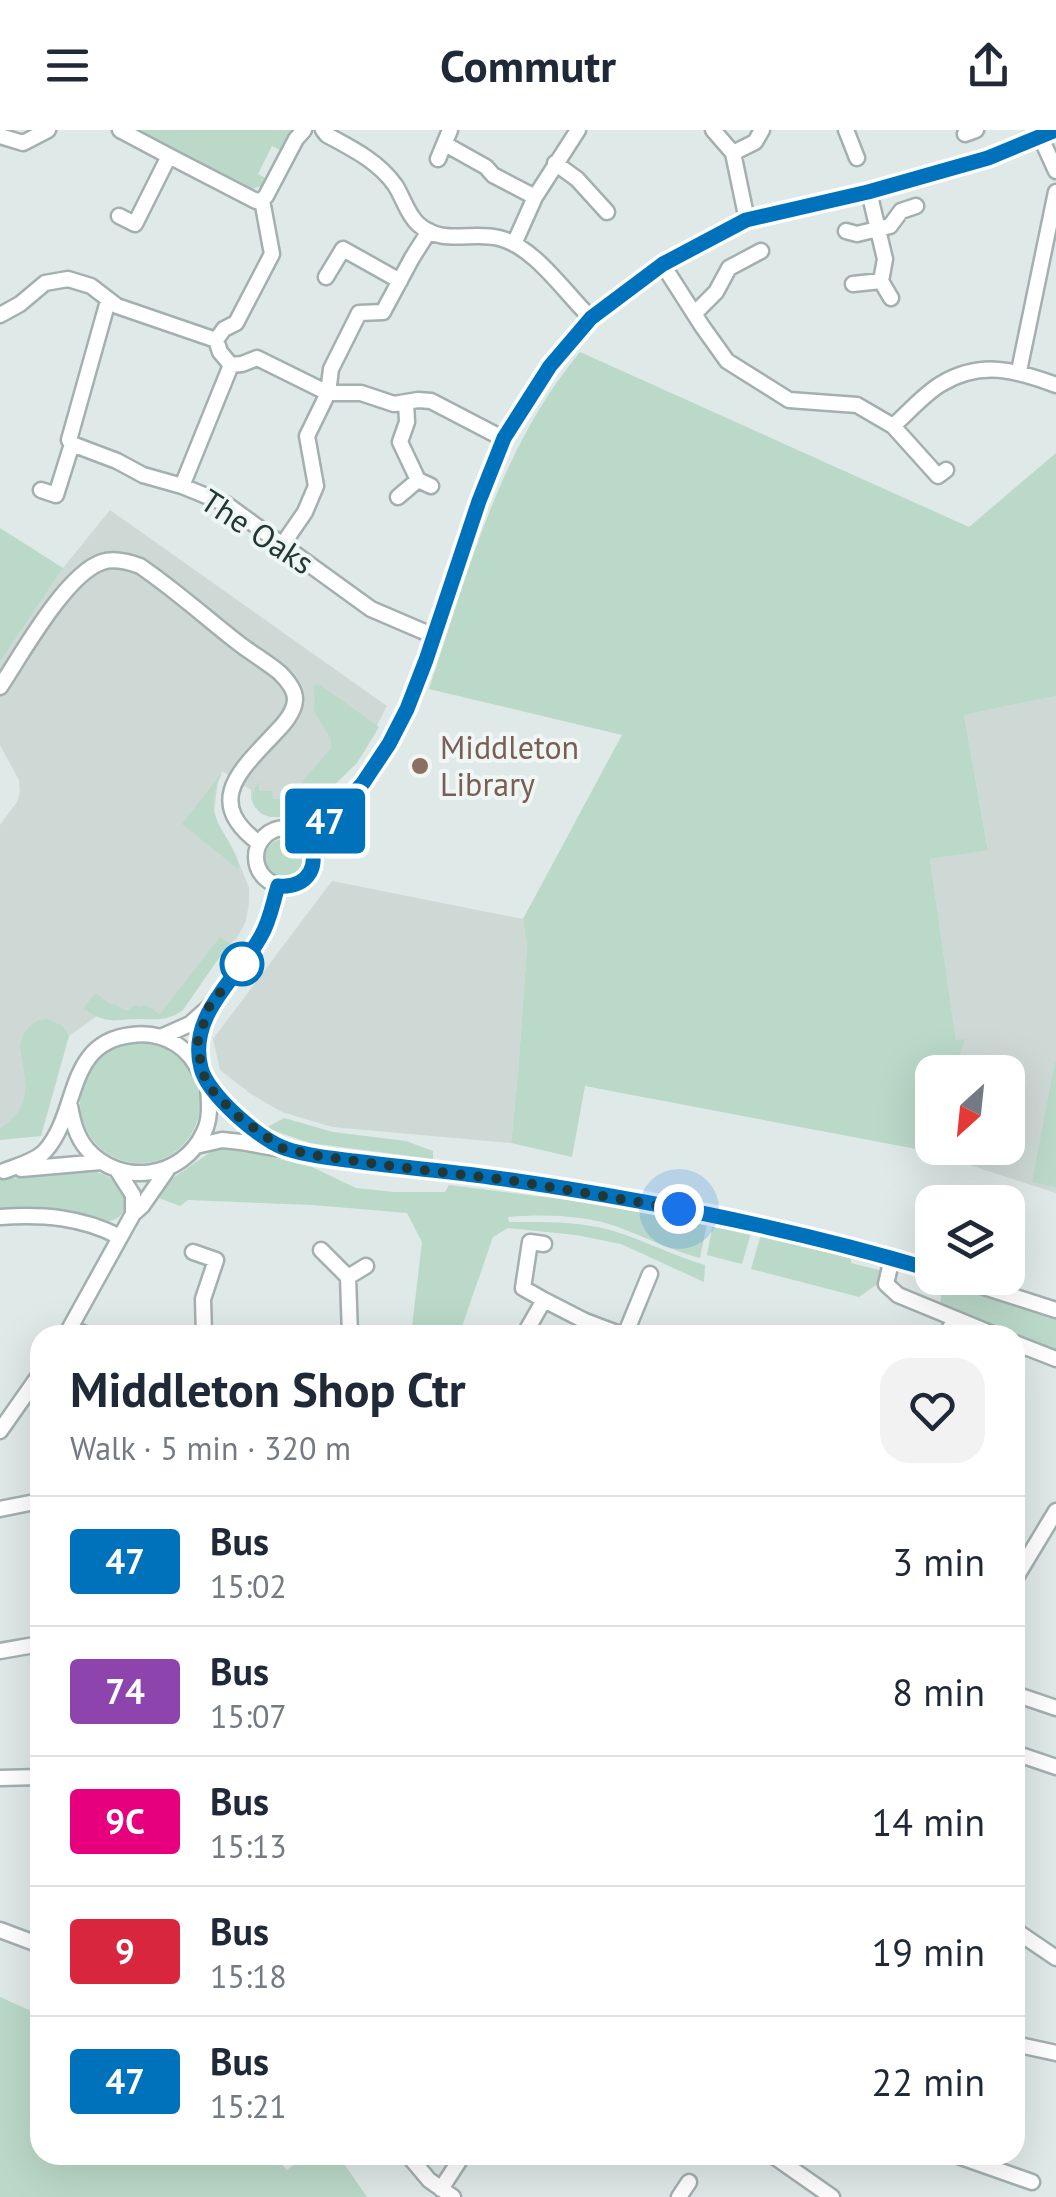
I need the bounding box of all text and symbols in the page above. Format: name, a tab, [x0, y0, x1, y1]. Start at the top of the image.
text: Commutr	[440, 36, 616, 94]
icon: menu	[40, 38, 95, 93]
icon: share	[961, 38, 1016, 93]
street label: The Oaks	[193, 479, 322, 583]
place label: Middleton Library	[440, 726, 579, 805]
marker: Middleton Library	[409, 755, 431, 777]
line badge: 47	[280, 788, 370, 854]
text: 47	[305, 798, 345, 844]
unlabelled marker	[221, 943, 263, 985]
north arrow	[915, 1055, 1025, 1165]
map controls	[915, 1055, 1025, 1295]
your location	[654, 1184, 704, 1234]
button: layers	[915, 1185, 1025, 1295]
text: Middleton Shop Ctr	[70, 1358, 466, 1420]
button: heart	[880, 1358, 985, 1463]
text: Walk · 5 min · 320 m	[70, 1427, 351, 1469]
text: Bus	[210, 1516, 269, 1565]
text: 3 min	[892, 1537, 985, 1586]
text: 47	[105, 1538, 145, 1584]
text: 15:02	[210, 1565, 287, 1607]
text: Bus	[210, 1646, 269, 1695]
text: 8 min	[892, 1667, 985, 1716]
text: 74	[105, 1668, 145, 1714]
text: 15:07	[210, 1695, 287, 1737]
text: Bus	[210, 1776, 269, 1825]
text: 14 min	[872, 1797, 985, 1846]
text: 9C	[105, 1798, 145, 1844]
text: 15:13	[210, 1825, 287, 1867]
text: Bus	[210, 1906, 269, 1955]
text: 19 min	[872, 1927, 985, 1976]
text: 9	[115, 1928, 135, 1974]
text: 15:18	[210, 1955, 287, 1997]
text: Bus	[210, 2036, 269, 2085]
text: 22 min	[872, 2057, 985, 2106]
text: 47	[105, 2058, 145, 2104]
text: 15:21	[210, 2085, 287, 2127]

